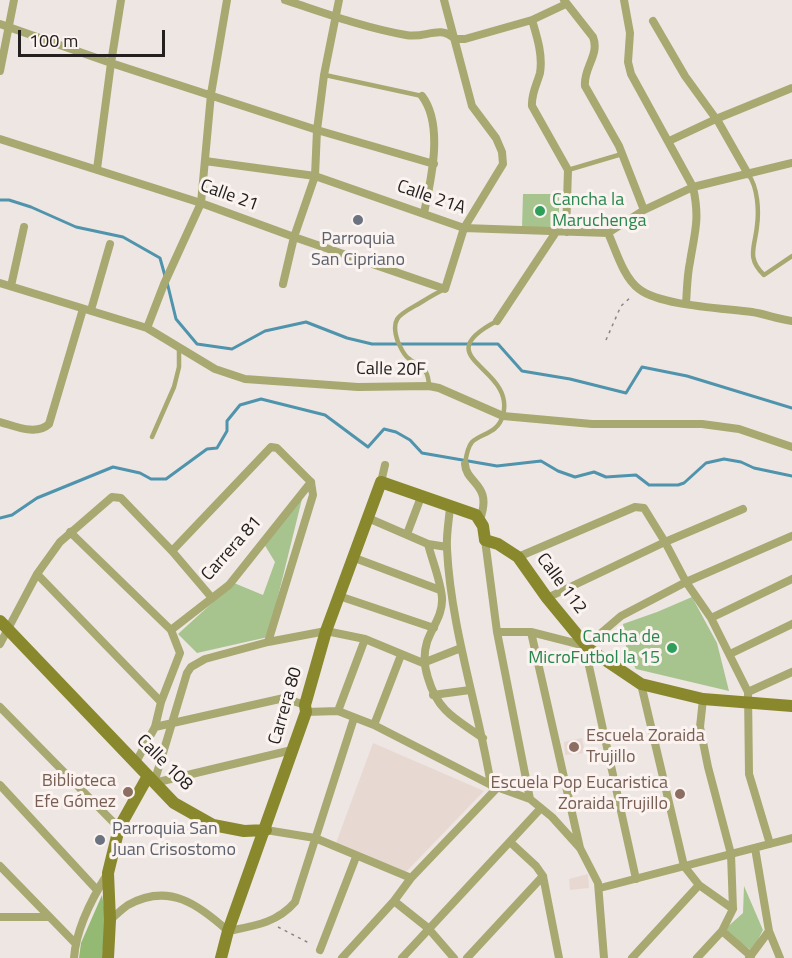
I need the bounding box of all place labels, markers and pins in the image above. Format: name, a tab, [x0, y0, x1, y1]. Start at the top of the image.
place label: Cancha la Maruchenga	[552, 190, 646, 232]
marker: Cancha la Maruchenga	[533, 204, 547, 218]
marker: Parroquia San Cipriano	[351, 213, 365, 227]
place label: Parroquia San Cipriano	[311, 229, 405, 272]
place label: Cancha de MicroFutbol la 15	[528, 627, 660, 670]
marker: Cancha de MicroFutbol la 15	[665, 641, 679, 655]
place label: Escuela Zoraida Trujillo	[586, 726, 705, 768]
marker: Escuela Zoraida Trujillo	[567, 740, 581, 754]
place label: Biblioteca Efe Gómez	[34, 771, 116, 814]
place label: Escuela Pop Eucaristica Zoraida Trujillo	[491, 773, 668, 816]
marker: Biblioteca Efe Gómez	[121, 785, 135, 799]
marker: Escuela Pop Eucaristica Zoraida Trujillo	[673, 787, 687, 801]
place label: Parroquia San Juan Crisostomo	[112, 819, 236, 862]
marker: Parroquia San Juan Crisostomo	[93, 833, 107, 847]

